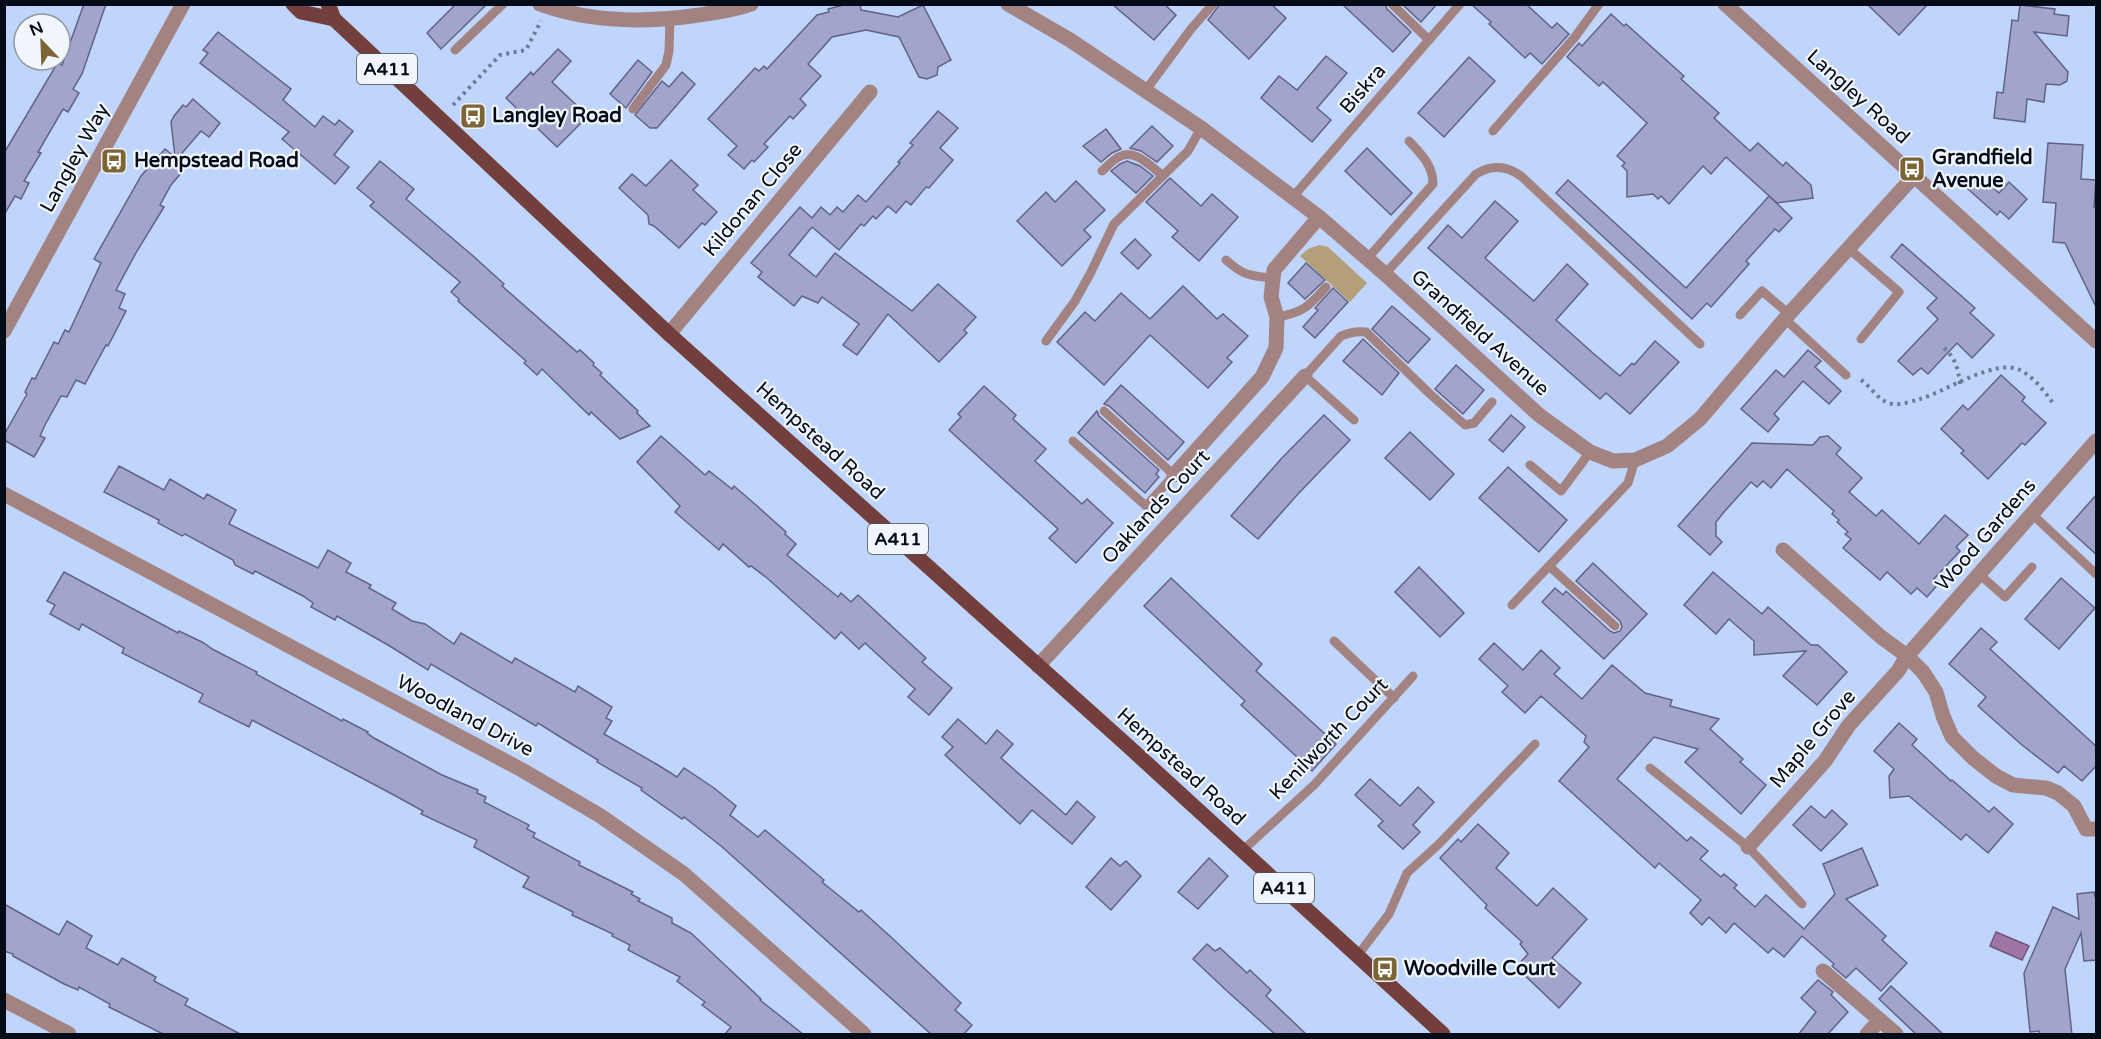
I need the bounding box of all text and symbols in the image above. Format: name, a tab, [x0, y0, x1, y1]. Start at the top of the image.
north arrow	[12, 12, 72, 72]
text: N	[27, 17, 46, 41]
street label: Langley Road	[1802, 45, 1914, 149]
road number: A411	[357, 54, 417, 84]
street label: Biskra	[1335, 59, 1391, 119]
street label: Langley Way	[35, 99, 115, 217]
bus stop icon: Langley Road	[458, 101, 488, 131]
place label: Langley Road	[492, 104, 622, 128]
street label: Kildonan Close	[699, 138, 807, 262]
bus stop icon: Hempstead Road	[99, 146, 129, 176]
place label: Grandfield Avenue	[1932, 146, 2033, 193]
place label: Hempstead Road	[134, 149, 299, 173]
bus stop icon: Grandfield Avenue	[1897, 154, 1927, 184]
street label: Grandfield Avenue	[1406, 265, 1554, 401]
street label: Hempstead Road	[751, 377, 889, 505]
street label: Oaklands Court	[1097, 445, 1215, 569]
street label: Wood Gardens	[1931, 474, 2041, 596]
road number: A411	[868, 524, 928, 554]
street label: Woodland Drive	[392, 670, 538, 762]
street label: Kenilworth Court	[1265, 673, 1394, 805]
street label: Maple Grove	[1765, 685, 1861, 793]
street label: Hempstead Road	[1112, 703, 1250, 831]
road number: A411	[1254, 873, 1314, 903]
bus stop icon: Woodville Court	[1370, 954, 1400, 984]
place label: Woodville Court	[1404, 957, 1556, 981]

